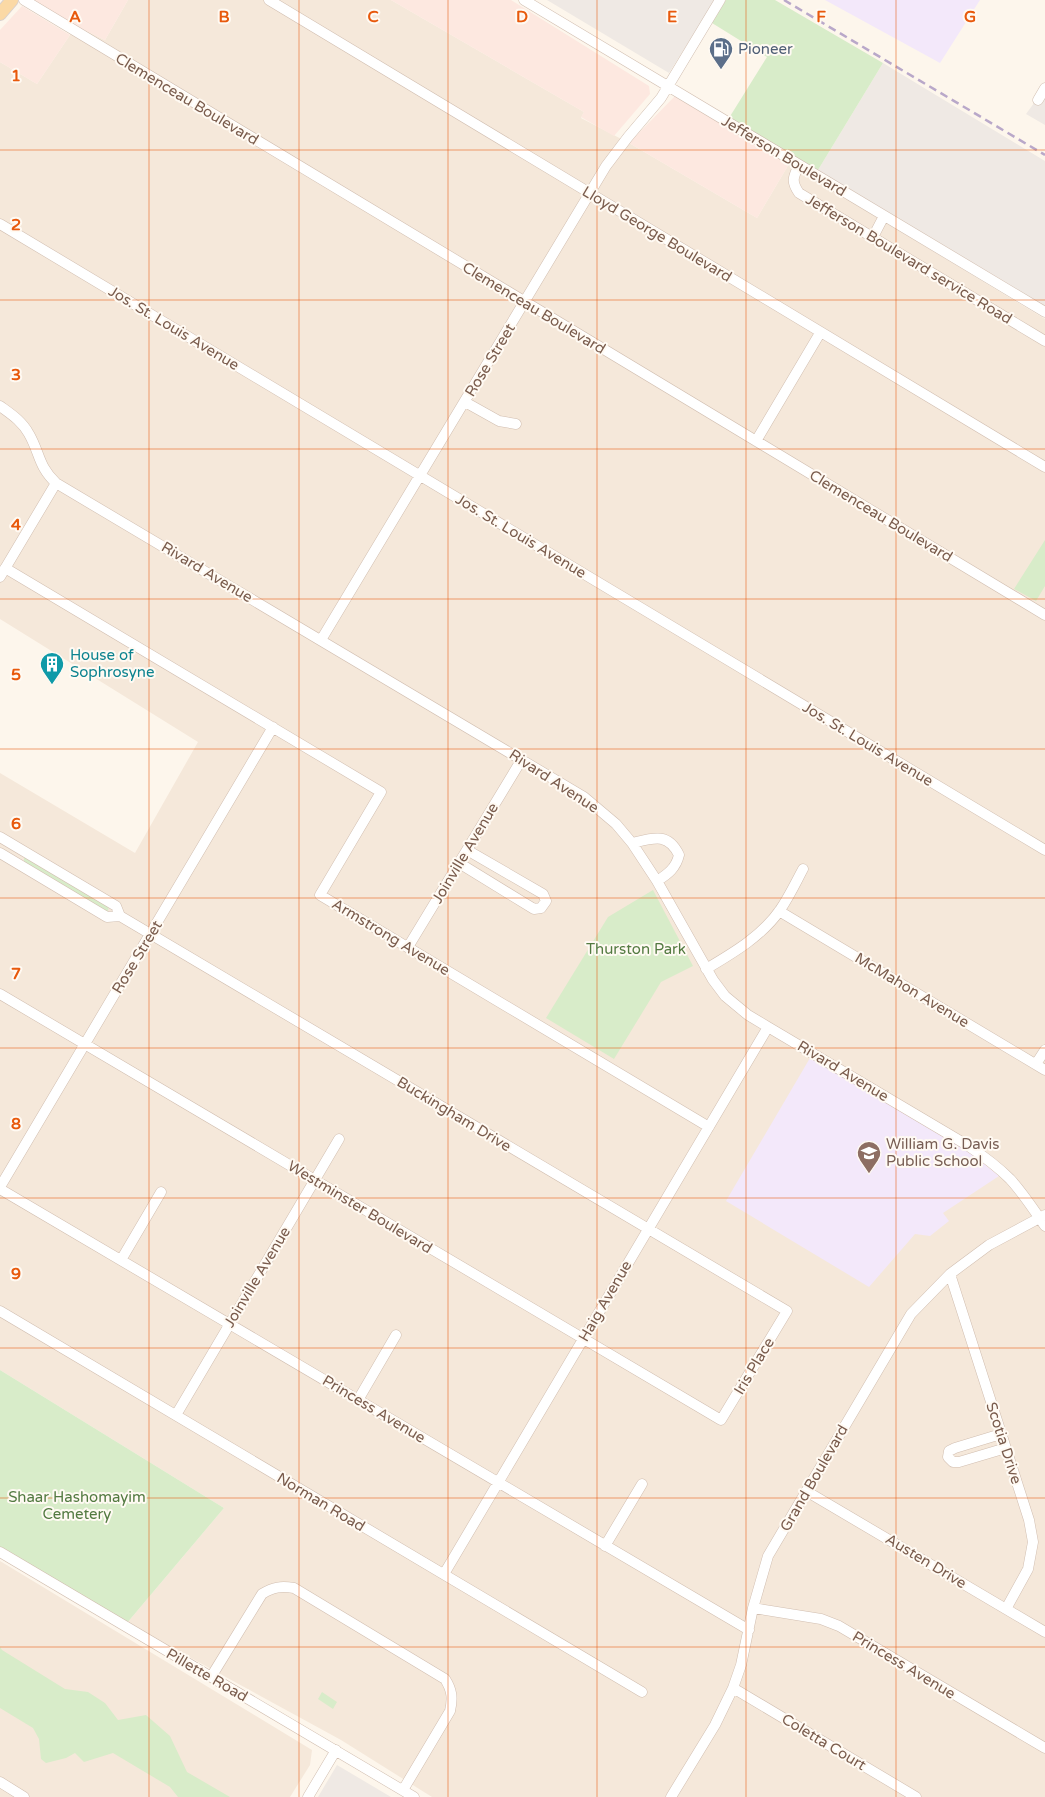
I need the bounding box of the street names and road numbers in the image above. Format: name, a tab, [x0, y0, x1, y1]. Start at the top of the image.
street label: Clemenceau Boulevard	[112, 49, 262, 149]
street label: Jefferson Boulevard	[718, 112, 850, 200]
street label: Lloyd George Boulevard	[579, 182, 735, 286]
street label: Jefferson Boulevard service Road	[803, 190, 1015, 328]
street label: Clemenceau Boulevard	[459, 258, 609, 358]
street label: Jos. St. Louis Avenue	[106, 282, 242, 374]
street label: Rose Street	[461, 320, 519, 400]
street label: Clemenceau Boulevard	[806, 466, 956, 566]
street label: Jos. St. Louis Avenue	[453, 490, 589, 582]
street label: Rivard Avenue	[158, 538, 256, 606]
street label: Jos. St. Louis Avenue	[800, 698, 936, 790]
street label: Rivard Avenue	[506, 745, 602, 817]
street label: Joinville Avenue	[428, 799, 502, 907]
street label: Armstrong Avenue	[329, 895, 453, 979]
street label: Rose Street	[108, 917, 166, 997]
street label: McMahon Avenue	[852, 949, 972, 1031]
street label: Rivard Avenue	[794, 1037, 892, 1105]
street label: Buckingham Drive	[394, 1073, 514, 1155]
street label: Westminster Boulevard	[284, 1157, 436, 1257]
street label: Joinville Avenue	[220, 1223, 294, 1331]
street label: Haig Avenue	[575, 1257, 635, 1345]
street label: Iris Place	[730, 1334, 778, 1398]
street label: Princess Avenue	[319, 1371, 429, 1447]
street label: Scotia Drive	[982, 1400, 1026, 1486]
street label: Grand Boulevard	[776, 1422, 852, 1534]
street label: Norman Road	[274, 1469, 368, 1535]
street label: Austen Drive	[882, 1530, 970, 1592]
street label: Princess Avenue	[849, 1627, 959, 1703]
street label: Pillette Road	[163, 1644, 251, 1706]
street label: Coletta Court	[779, 1710, 870, 1774]

